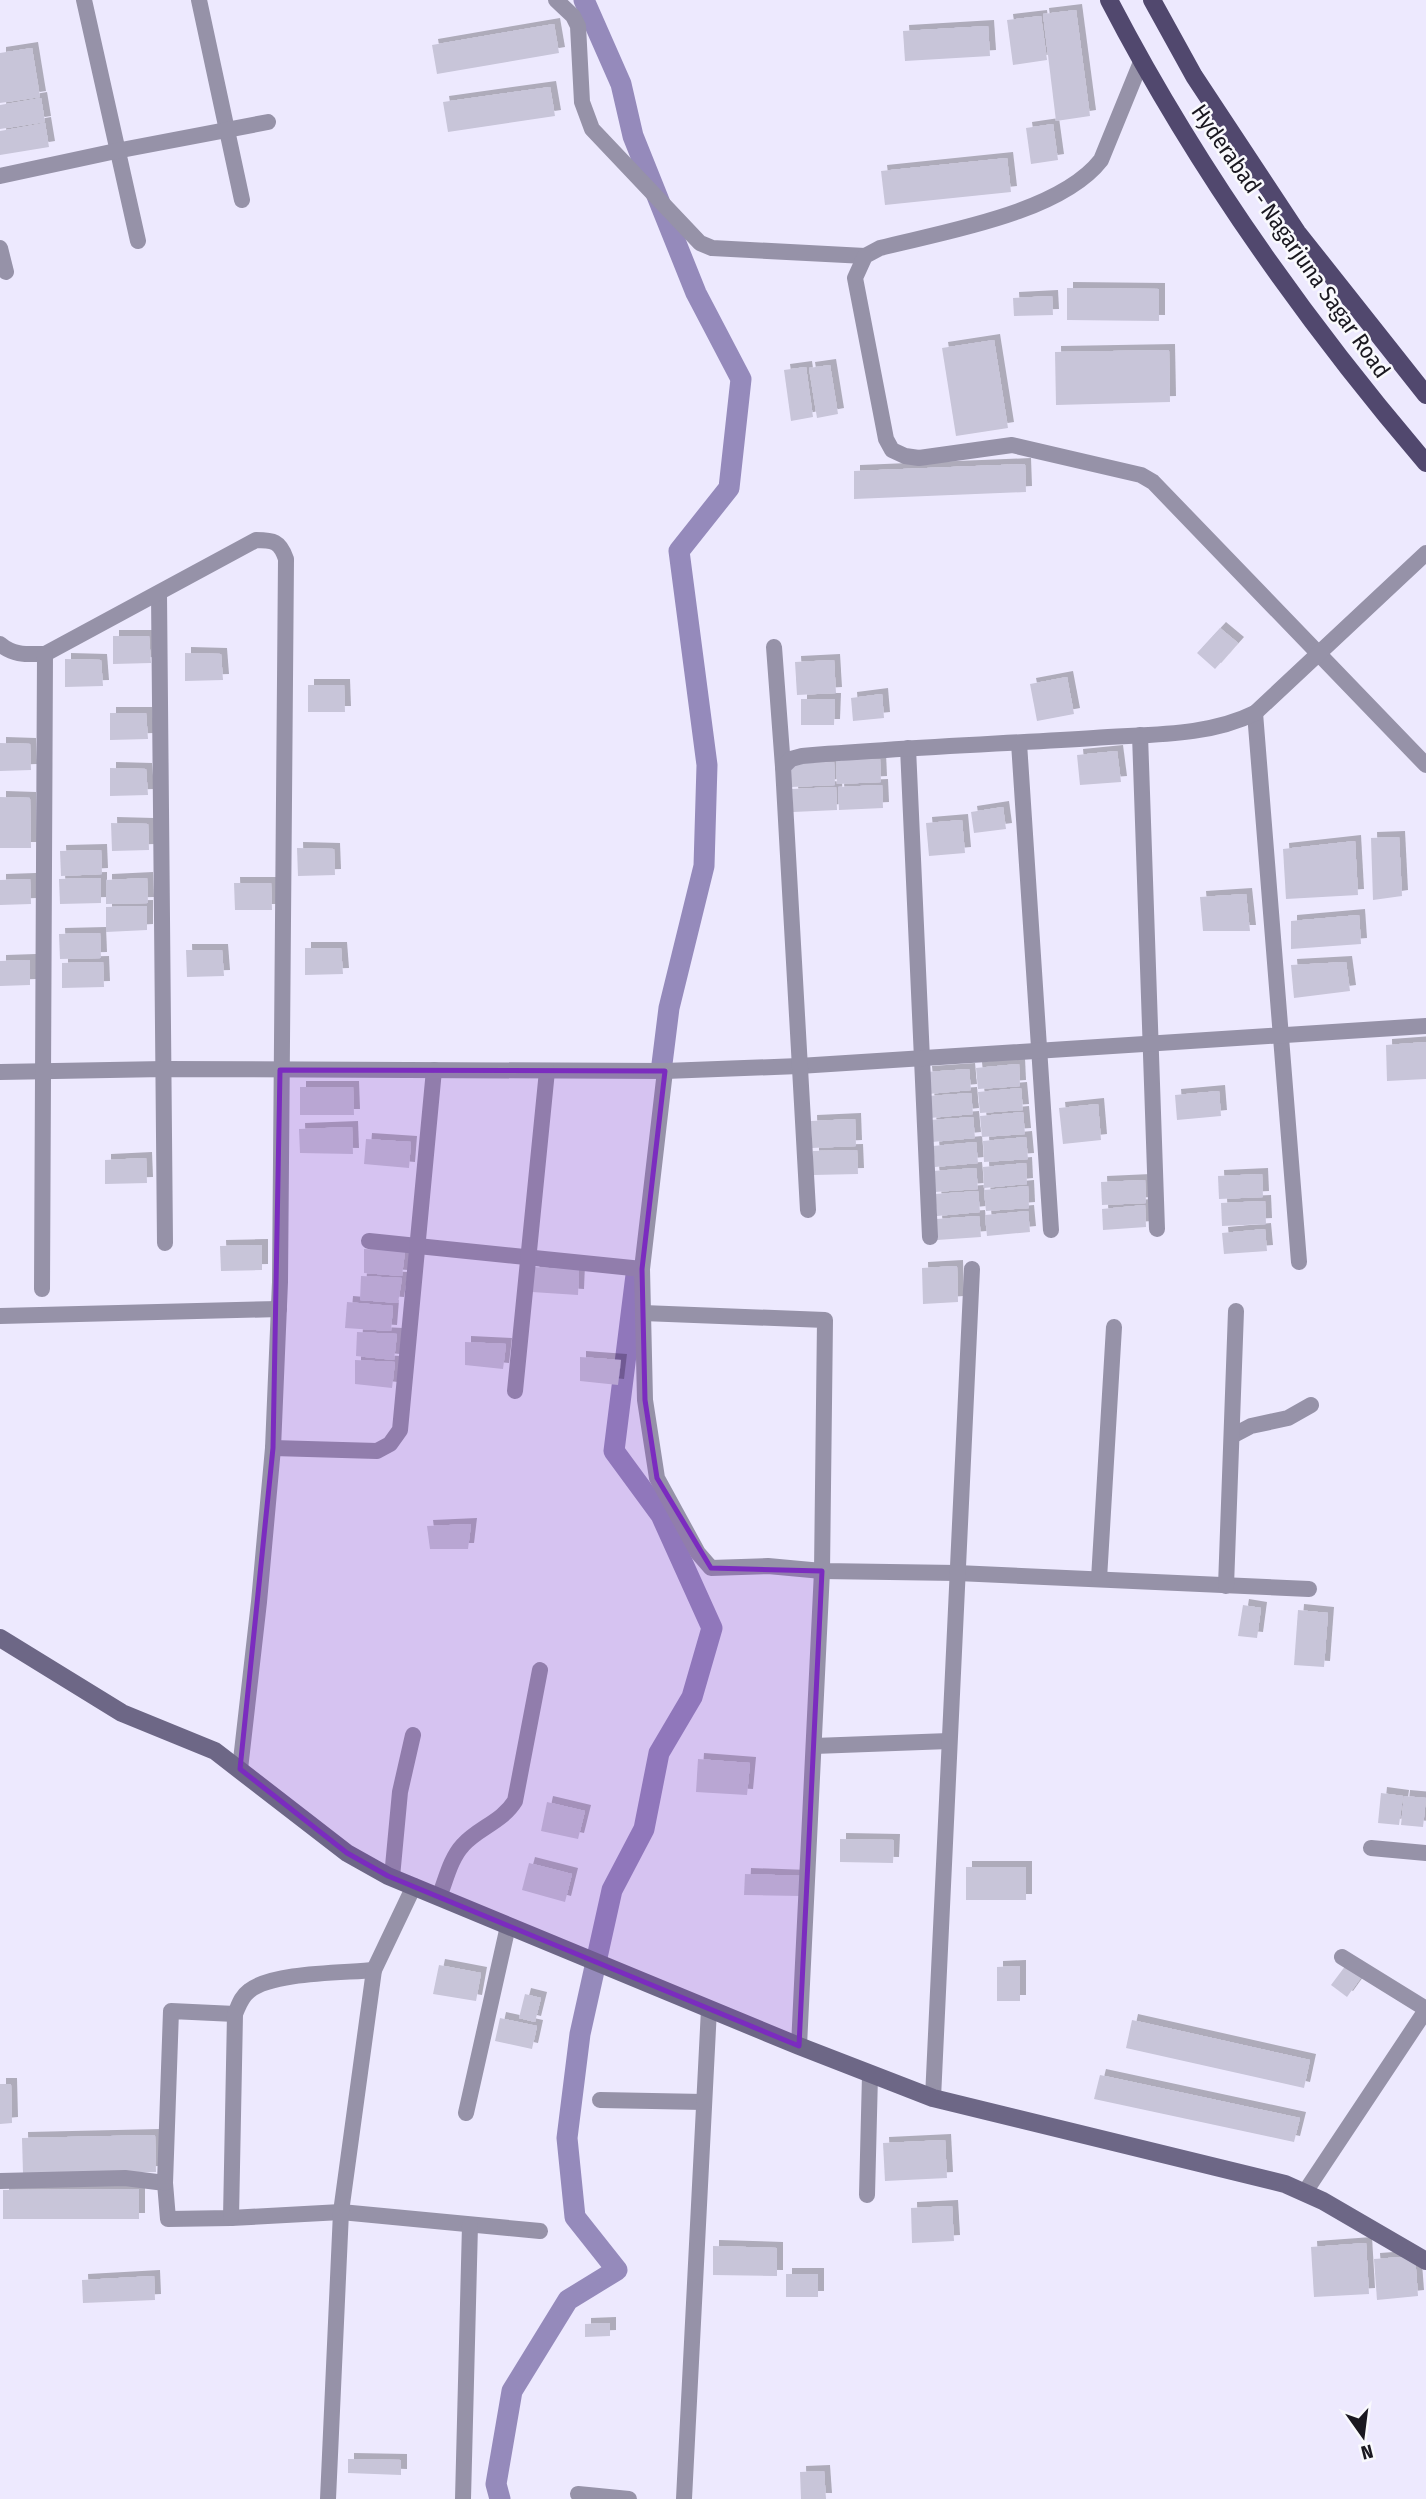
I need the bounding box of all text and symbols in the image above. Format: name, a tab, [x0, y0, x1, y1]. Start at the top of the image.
street label: Hyderabad - Nagarjuna Sagar Road	[1186, 99, 1396, 383]
north arrow	[1328, 2401, 1398, 2471]
text: N	[1359, 2439, 1375, 2465]

